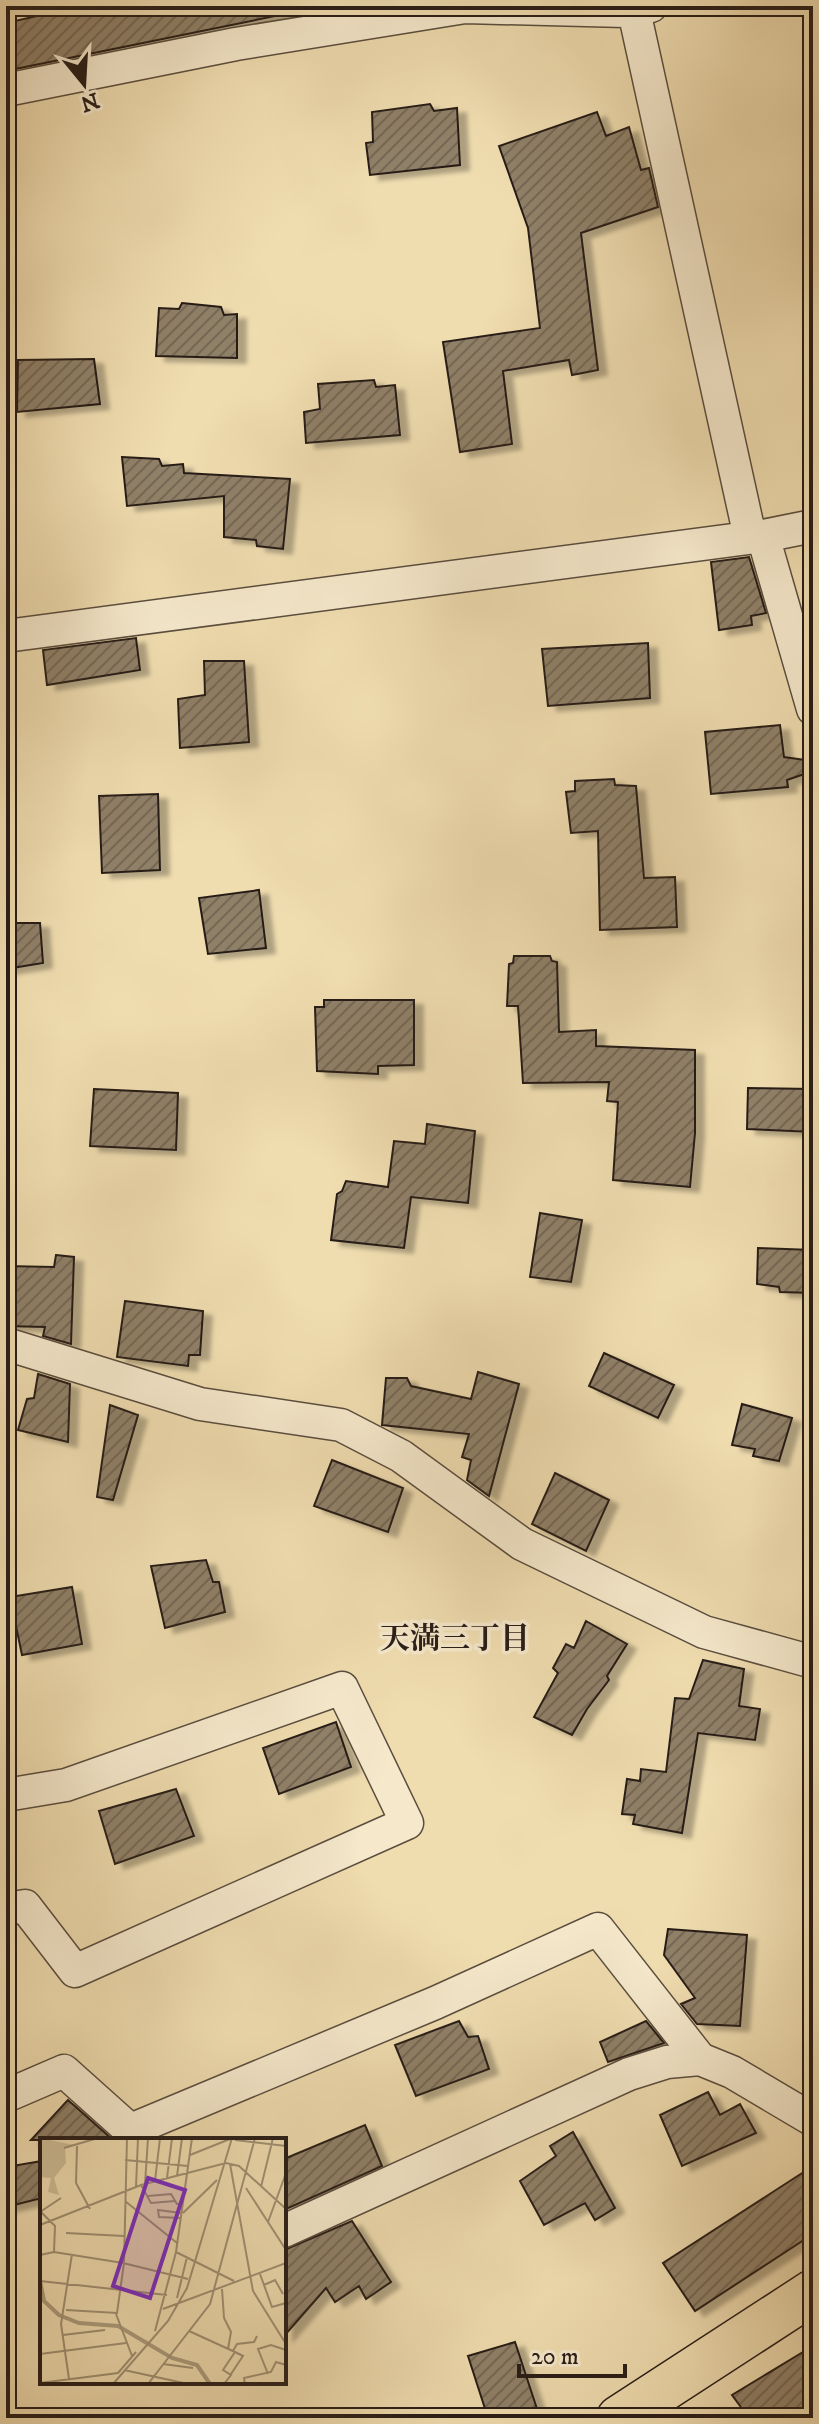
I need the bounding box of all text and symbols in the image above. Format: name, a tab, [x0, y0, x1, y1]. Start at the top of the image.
north arrow	[44, 44, 124, 124]
text: N	[77, 86, 102, 117]
district label: 天満三丁目	[380, 1621, 530, 1658]
inset map	[40, 2138, 286, 2384]
scale bar	[519, 2328, 625, 2378]
text: 20 m	[531, 2342, 579, 2372]

